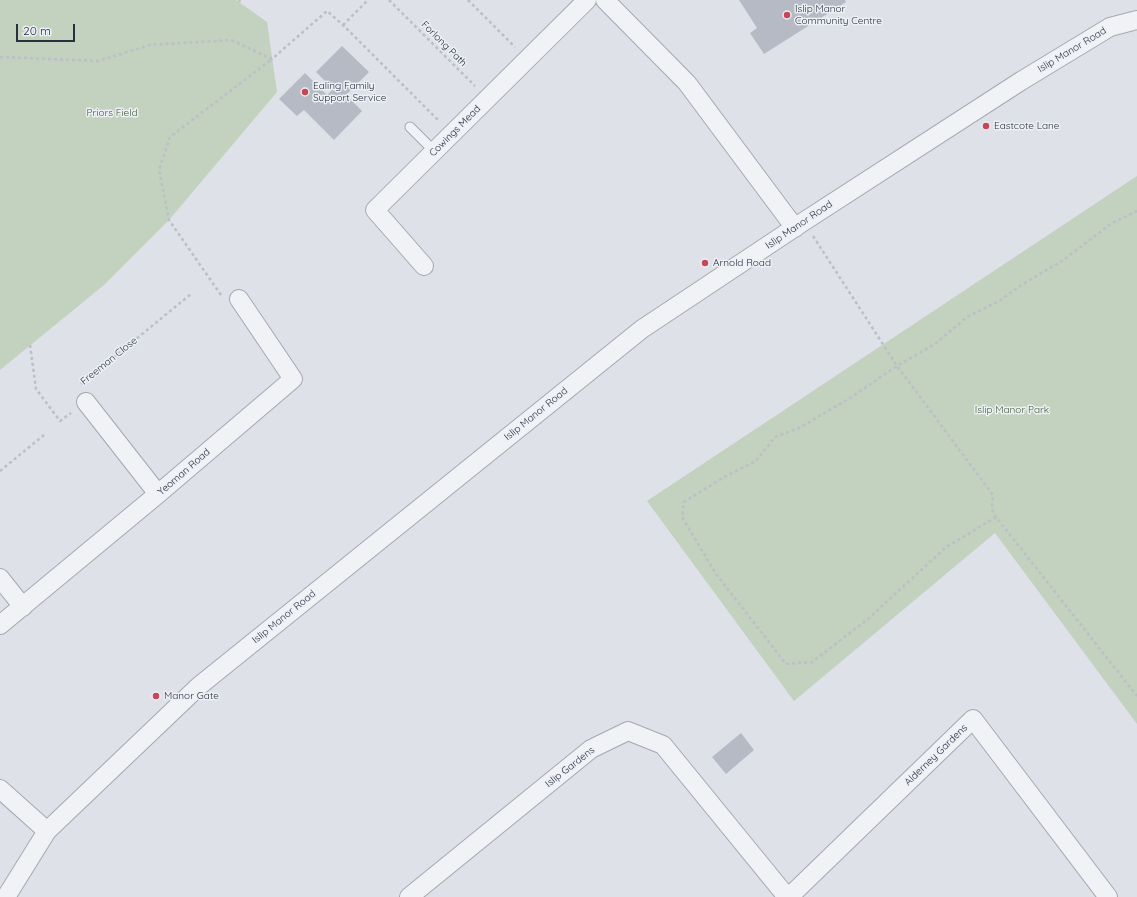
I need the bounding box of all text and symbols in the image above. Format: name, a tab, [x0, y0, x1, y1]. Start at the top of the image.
place label: Islip Manor Community Centre	[795, 3, 882, 26]
marker: Islip Manor Community Centre	[782, 10, 792, 20]
scale bar	[18, 16, 77, 42]
street label: Forlong Path	[419, 19, 469, 69]
text: 20 m	[23, 23, 51, 38]
street label: Islip Manor Road	[1035, 25, 1109, 75]
place label: Ealing Family Support Service	[313, 80, 386, 104]
marker: Ealing Family Support Service	[300, 87, 310, 97]
street label: Cowings Mead	[427, 103, 483, 159]
park label: Priors Field	[87, 107, 137, 119]
place label: Eastcote Lane	[994, 120, 1060, 132]
marker: Eastcote Lane	[981, 121, 991, 131]
street label: Islip Manor Road	[763, 198, 835, 252]
place label: Arnold Road	[713, 257, 771, 269]
marker: Arnold Road	[700, 258, 710, 268]
street label: Freeman Close	[78, 335, 140, 387]
street label: Islip Manor Road	[502, 385, 570, 443]
park label: Islip Manor Park	[975, 404, 1049, 416]
street label: Yeoman Road	[155, 446, 213, 498]
street label: Islip Manor Road	[250, 588, 318, 646]
place label: Manor Gate	[164, 690, 219, 702]
marker: Manor Gate	[151, 691, 161, 701]
street label: Alderney Gardens	[902, 722, 970, 788]
street label: Islip Gardens	[543, 744, 597, 790]

